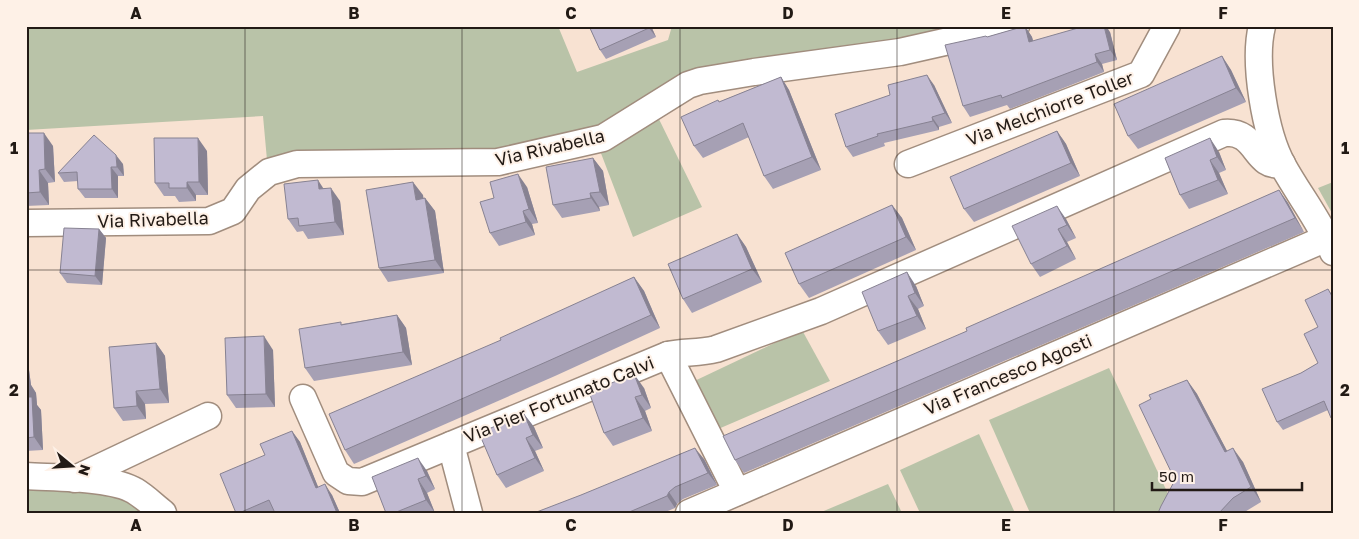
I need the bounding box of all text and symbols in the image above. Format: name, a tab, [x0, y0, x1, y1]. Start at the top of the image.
text: A	[130, 3, 142, 23]
text: B	[348, 3, 360, 23]
text: C	[565, 3, 577, 23]
text: D	[782, 3, 794, 23]
text: E	[1001, 3, 1011, 23]
text: F	[1218, 3, 1228, 23]
street label: Via Melchiorre Toller	[963, 66, 1136, 150]
street label: Via Rivabella	[493, 124, 607, 170]
text: 1	[10, 138, 18, 158]
text: 1	[1341, 138, 1349, 158]
street label: Via Rivabella	[97, 206, 209, 232]
street label: Via Francesco Agosti	[920, 329, 1095, 419]
street label: Via Pier Fortunato Calvi	[460, 351, 657, 447]
text: 2	[9, 380, 19, 400]
text: 2	[1340, 380, 1350, 400]
north arrow	[48, 442, 98, 492]
scale bar	[1152, 459, 1302, 491]
text: N	[75, 462, 95, 478]
text: 50 m	[1159, 467, 1194, 485]
text: A	[130, 515, 142, 535]
text: B	[348, 515, 360, 535]
text: C	[565, 515, 577, 535]
text: D	[782, 515, 794, 535]
text: E	[1001, 515, 1011, 535]
text: F	[1218, 515, 1228, 535]

